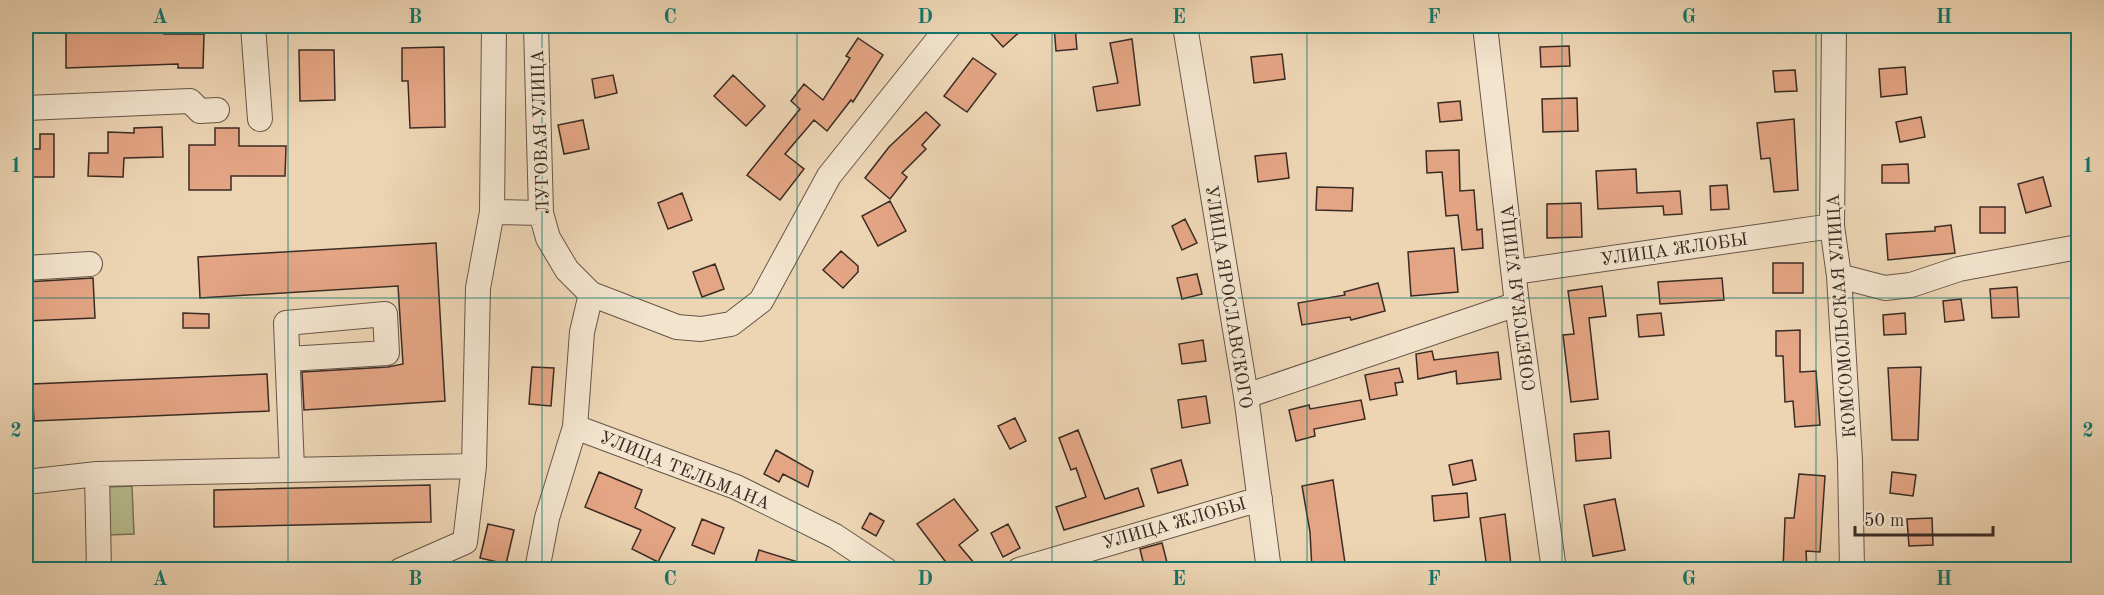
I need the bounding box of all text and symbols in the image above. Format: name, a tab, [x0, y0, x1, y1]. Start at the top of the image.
text: A	[152, 8, 168, 28]
text: B	[408, 8, 422, 28]
text: C	[663, 8, 677, 28]
text: D	[917, 8, 933, 28]
text: E	[1172, 8, 1186, 28]
text: F	[1427, 8, 1441, 28]
text: G	[1682, 8, 1696, 28]
text: H	[1936, 8, 1952, 28]
street label: ЛУГОВАЯ УЛИЦА	[529, 49, 553, 214]
text: 1	[10, 157, 22, 177]
text: 1	[2082, 157, 2094, 177]
street label: УЛИЦА ЯРОСЛАВСКОГО	[1201, 184, 1255, 410]
street label: КОМСОМОЛЬСКАЯ УЛИЦА	[1824, 193, 1860, 439]
street label: СОВЕТСКАЯ УЛИЦА	[1499, 203, 1539, 392]
street label: УЛИЦА ЖЛОБЫ	[1599, 231, 1749, 269]
text: 2	[10, 422, 22, 442]
text: 2	[2082, 422, 2094, 442]
street label: УЛИЦА ТЕЛЬМАНА	[597, 428, 773, 513]
street label: УЛИЦА ЖЛОБЫ	[1100, 495, 1248, 553]
scale bar	[1855, 499, 1993, 537]
text: 50 m	[1864, 512, 1904, 530]
text: A	[152, 570, 168, 590]
text: B	[408, 570, 422, 590]
text: C	[663, 570, 677, 590]
text: D	[917, 570, 933, 590]
text: E	[1172, 570, 1186, 590]
text: F	[1427, 570, 1441, 590]
text: G	[1682, 570, 1696, 590]
text: H	[1936, 570, 1952, 590]

